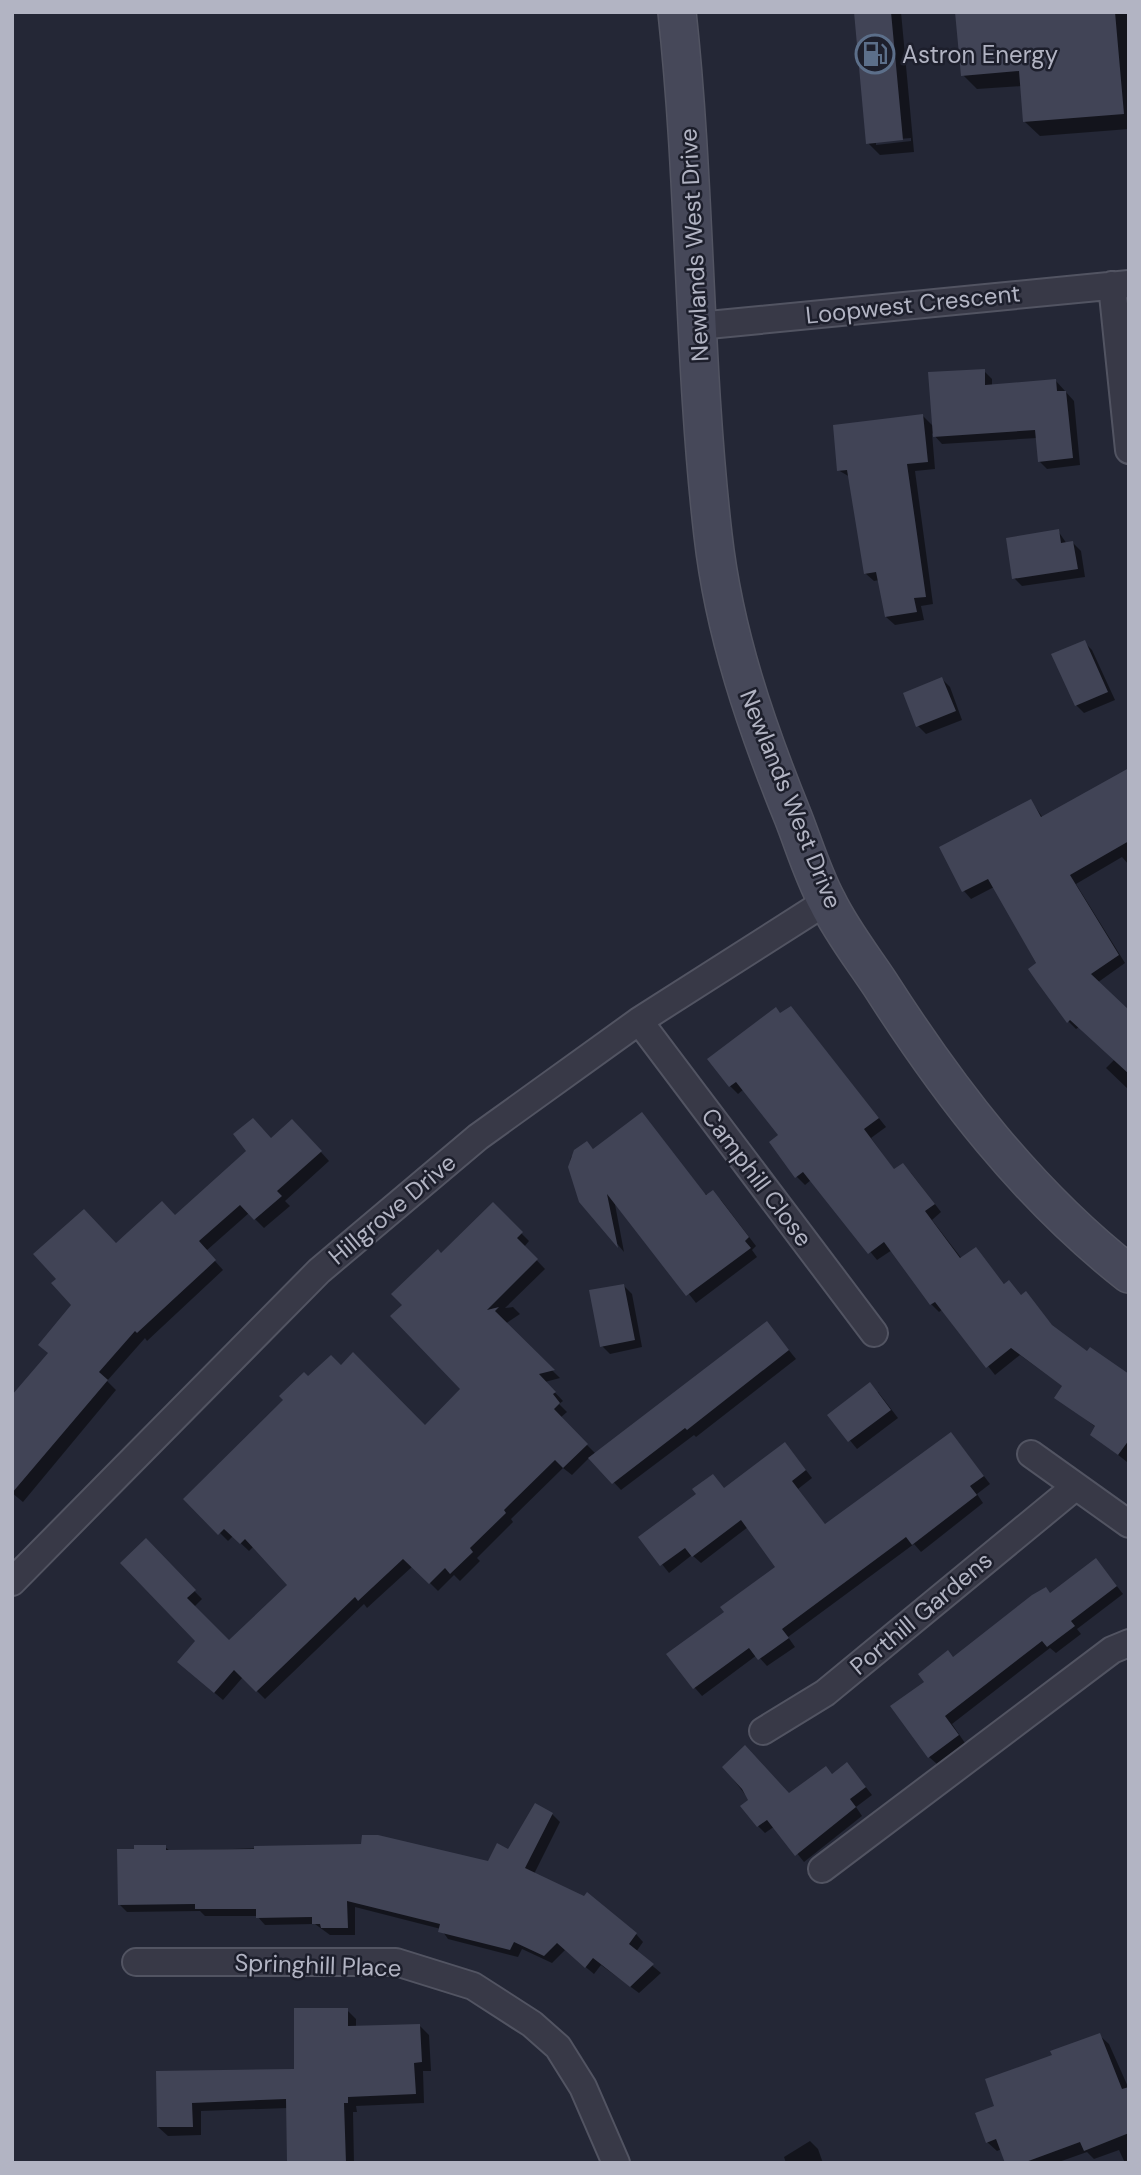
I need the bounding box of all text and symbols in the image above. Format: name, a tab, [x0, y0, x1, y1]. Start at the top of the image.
fuel station icon: Astron Energy	[854, 33, 896, 75]
place label: Astron Energy	[902, 39, 1058, 70]
street label: Newlands West Drive	[672, 128, 716, 362]
street label: Loopwest Crescent	[804, 277, 1022, 331]
street label: Newlands West Drive	[733, 685, 849, 913]
street label: Camphill Close	[695, 1101, 819, 1253]
street label: Hillgrove Drive	[322, 1147, 462, 1271]
street label: Porthill Gardens	[843, 1544, 999, 1682]
street label: Springhill Place	[234, 1947, 402, 1983]

